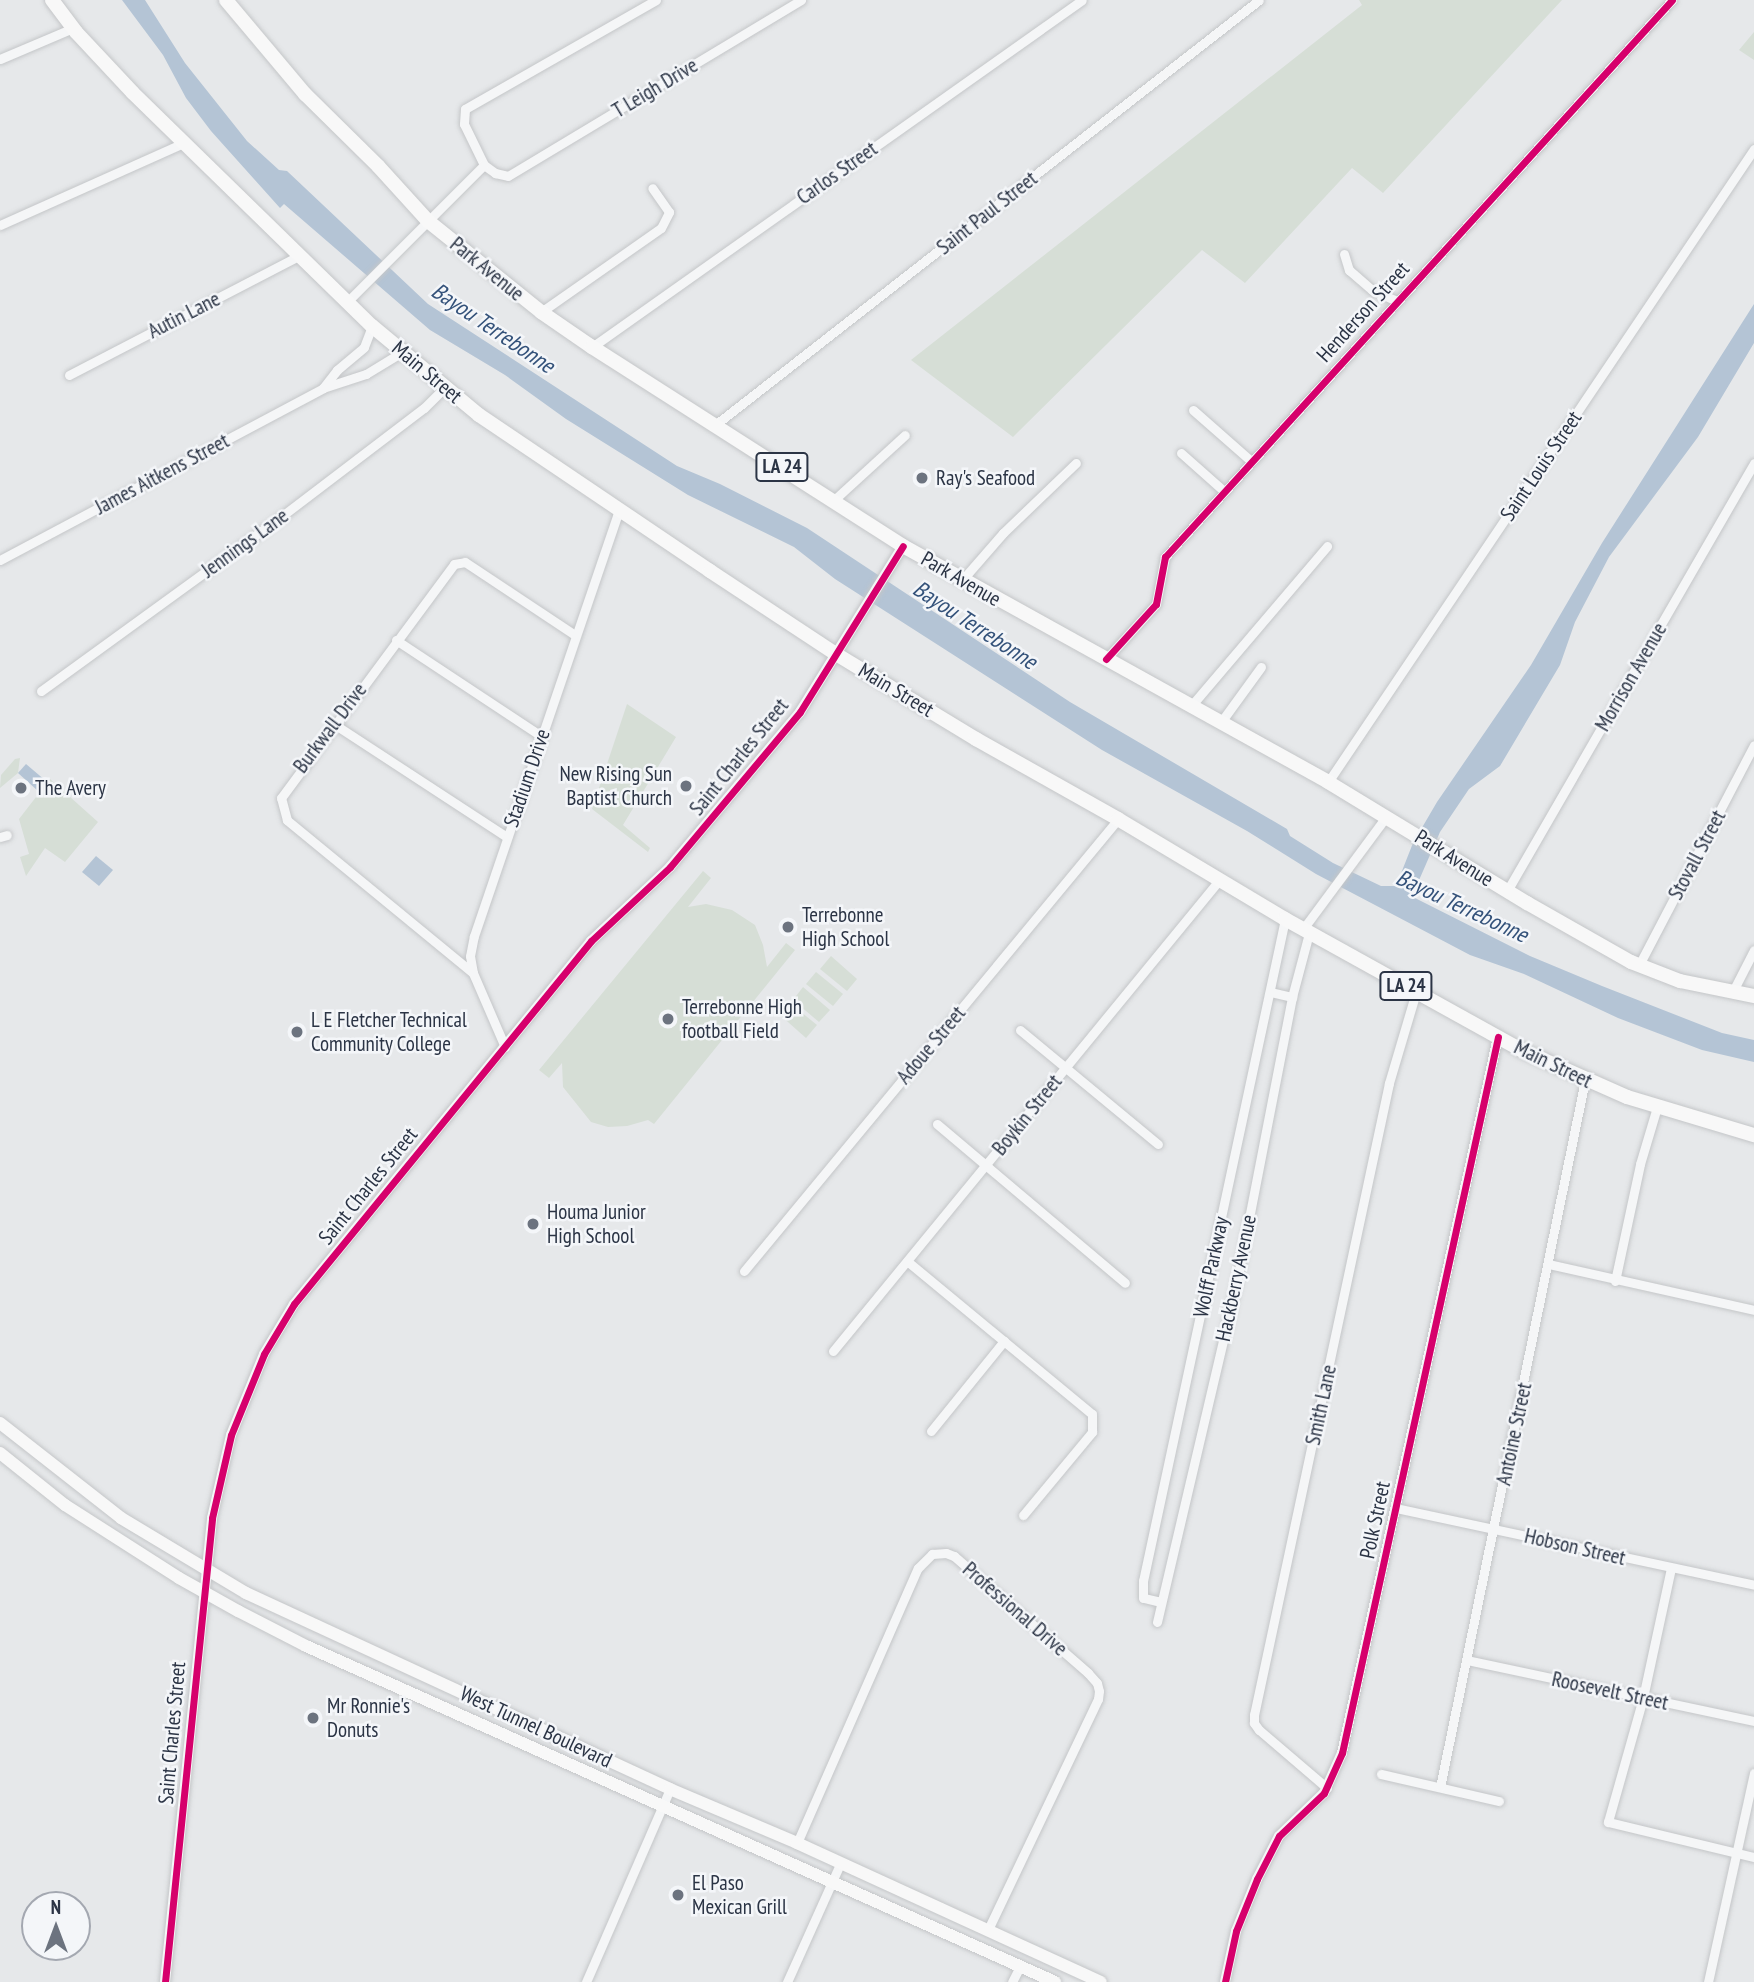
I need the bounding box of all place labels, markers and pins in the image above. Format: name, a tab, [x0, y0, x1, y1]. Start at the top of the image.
place label: Ray's Seafood	[936, 465, 1035, 491]
marker: Ray's Seafood	[914, 470, 930, 486]
place label: New Rising Sun Baptist Church	[559, 761, 672, 811]
place label: The Avery	[35, 775, 107, 801]
marker: New Rising Sun Baptist Church	[678, 778, 694, 794]
marker: The Avery	[13, 780, 29, 796]
place label: Terrebonne High School	[802, 902, 889, 952]
marker: Terrebonne High School	[780, 919, 796, 935]
place label: Terrebonne High football Field	[682, 994, 802, 1044]
place label: L E Fletcher Technical Community College	[311, 1007, 468, 1057]
marker: Terrebonne High football Field	[660, 1011, 676, 1027]
marker: L E Fletcher Technical Community College	[289, 1024, 305, 1040]
place label: Houma Junior High School	[547, 1199, 646, 1249]
marker: Houma Junior High School	[525, 1216, 541, 1232]
place label: Mr Ronnie's Donuts	[327, 1693, 410, 1743]
marker: Mr Ronnie's Donuts	[305, 1710, 321, 1726]
place label: El Paso Mexican Grill	[692, 1870, 787, 1920]
marker: El Paso Mexican Grill	[670, 1887, 686, 1903]

